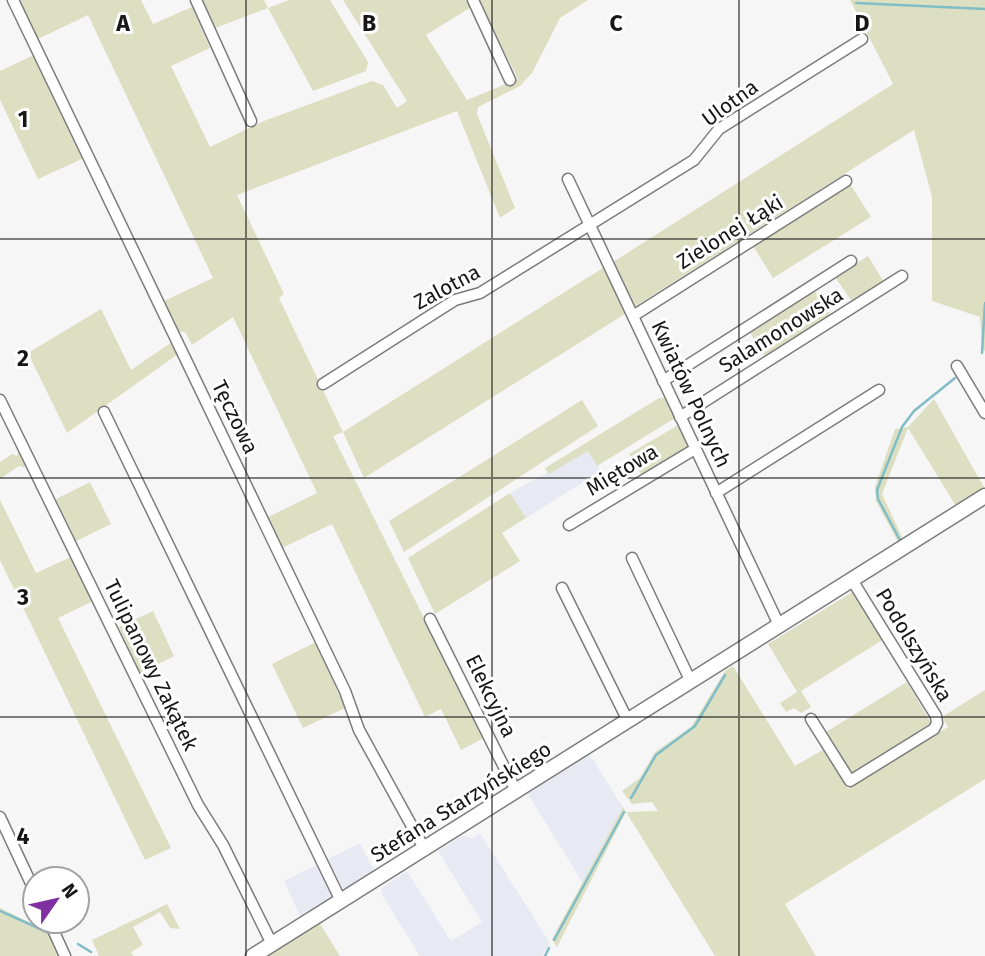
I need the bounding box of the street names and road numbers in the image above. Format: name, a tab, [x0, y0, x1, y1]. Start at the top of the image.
street label: Ulotna	[697, 74, 763, 132]
street label: Zielonej Łąki	[672, 189, 788, 275]
street label: Zalotna	[409, 259, 485, 315]
street label: Salamonowska	[714, 281, 848, 379]
street label: Kwiatów Polnych	[645, 316, 737, 472]
street label: Tęczowa	[206, 376, 264, 458]
street label: Miętowa	[581, 438, 663, 502]
street label: Tulipanowy Zakątek	[98, 575, 204, 755]
street label: Podolszyńska	[870, 583, 958, 707]
street label: Elekcyjna	[460, 650, 522, 742]
street label: Stefana Starzyńskiego	[366, 736, 556, 868]

